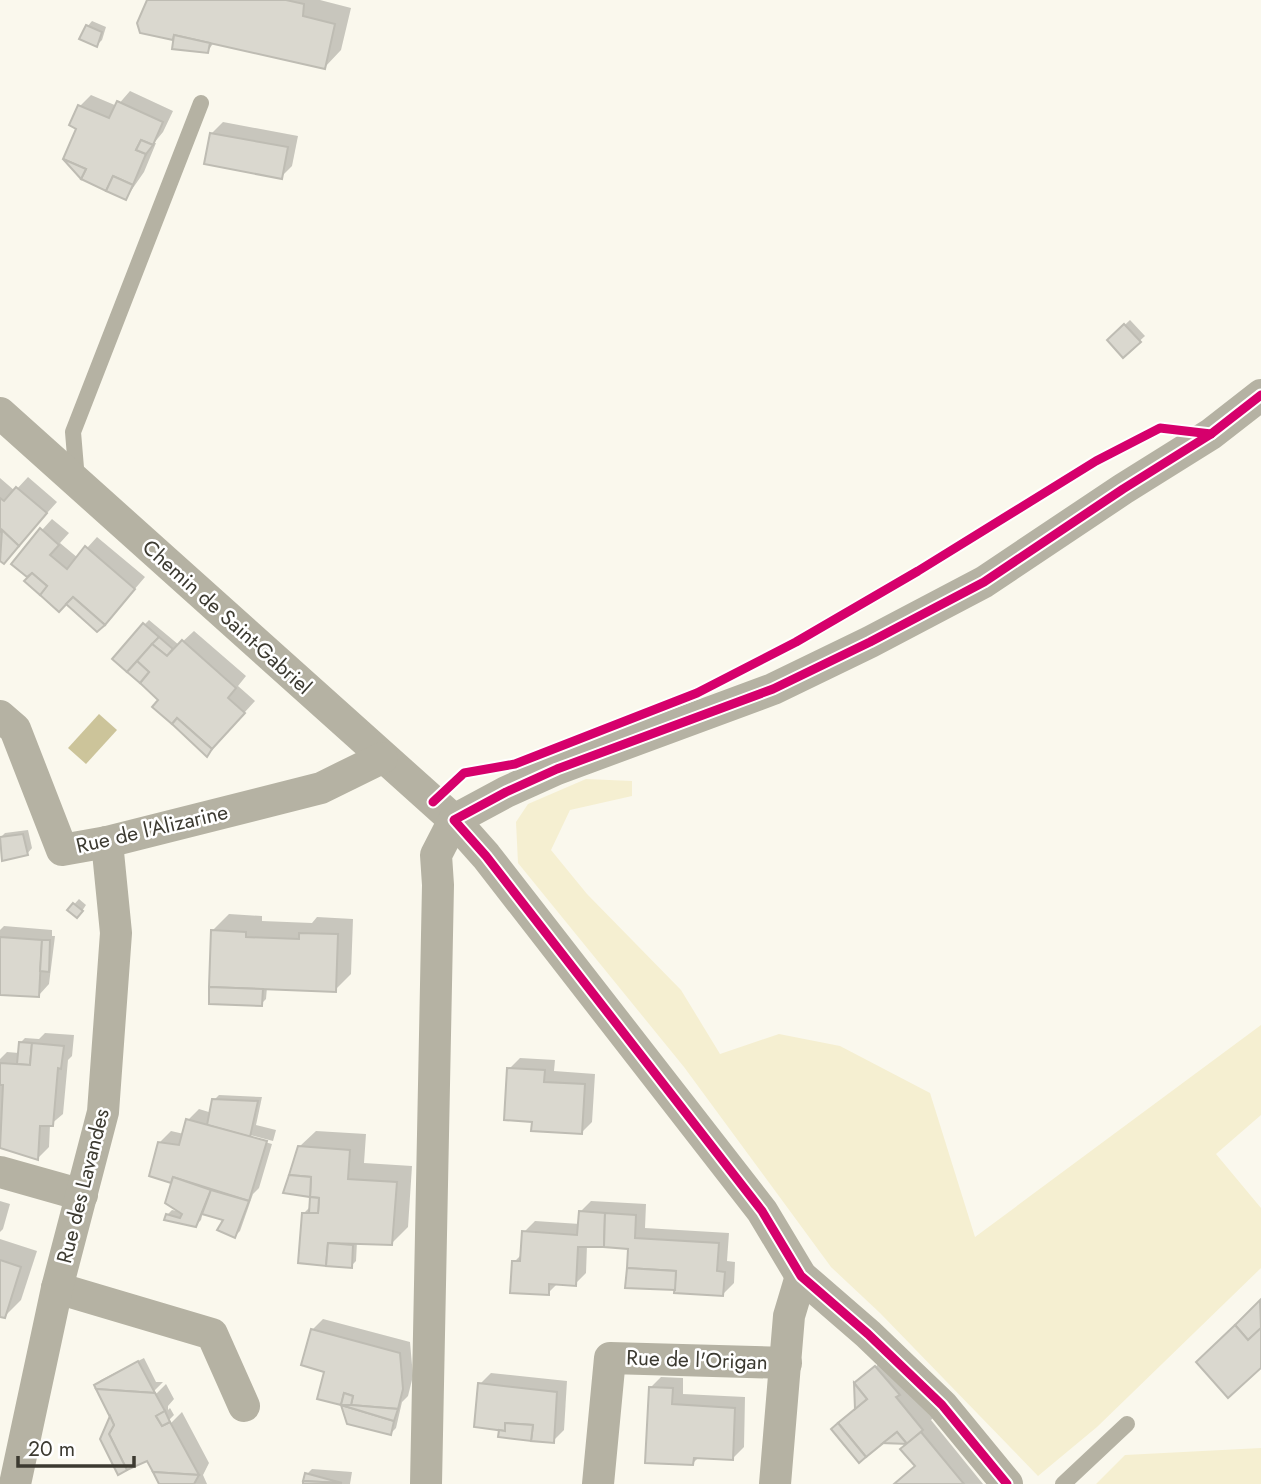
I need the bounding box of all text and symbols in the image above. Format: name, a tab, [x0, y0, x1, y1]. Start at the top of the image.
street label: Chemin de Saint-Gabriel	[136, 533, 318, 701]
street label: Rue de l'Alizarine	[73, 797, 231, 861]
street label: Rue des Lavandes	[49, 1105, 117, 1267]
street label: Rue de l'Origan	[626, 1343, 768, 1377]
scale bar	[18, 1424, 133, 1468]
text: 20 m	[28, 1434, 75, 1464]

